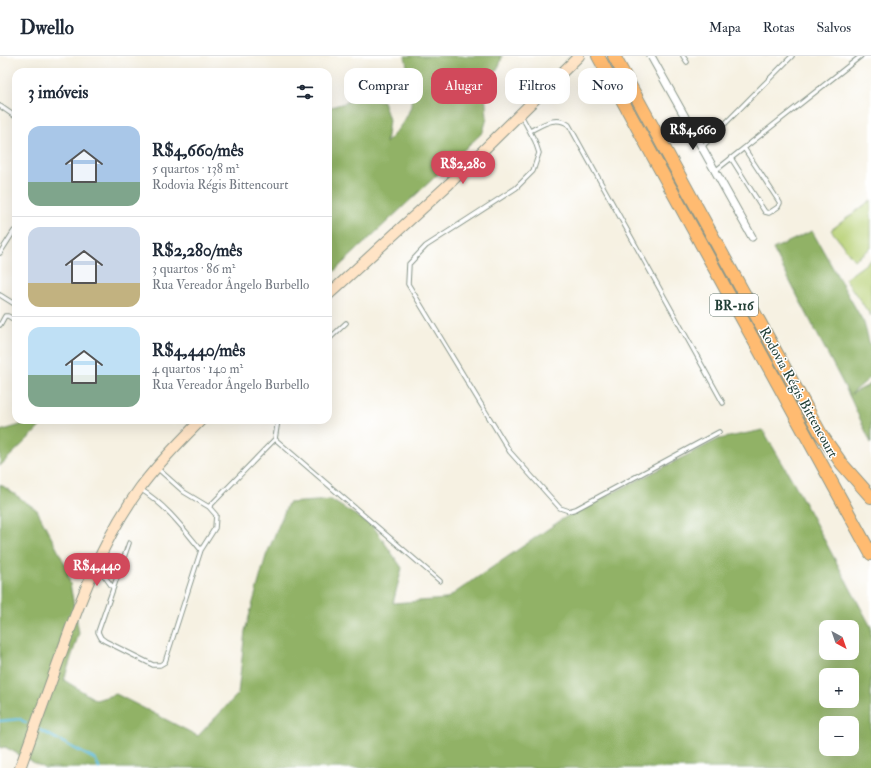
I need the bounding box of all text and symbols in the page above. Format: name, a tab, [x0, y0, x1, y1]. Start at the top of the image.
text: Dwello	[20, 16, 74, 40]
text: Mapa	[709, 19, 741, 36]
text: Rotas	[763, 19, 794, 36]
text: Salvos	[816, 19, 851, 36]
chip: Comprar	[344, 68, 423, 104]
chip: Alugar	[431, 68, 497, 104]
chip: Filtros	[505, 68, 570, 104]
chip: Novo	[578, 68, 637, 104]
icon: filters	[294, 81, 316, 103]
text: 3 imóveis	[28, 82, 88, 103]
pin: R$4,660	[656, 117, 730, 151]
text: R$4,660	[670, 122, 716, 138]
text: R$4,660/mês	[152, 140, 244, 161]
icon: home	[60, 142, 108, 190]
pin: R$2,280	[426, 151, 500, 185]
text: R$2,280	[440, 156, 486, 172]
text: 5 quartos · 138 m²	[152, 161, 239, 177]
text: Rodovia Régis Bittencourt	[152, 177, 288, 193]
text: R$2,280/mês	[152, 240, 242, 261]
icon: home	[60, 243, 108, 291]
text: 3 quartos · 86 m²	[152, 261, 235, 277]
text: Rua Vereador Ângelo Burbello	[152, 277, 309, 293]
road number: BR-116	[710, 294, 758, 316]
street label: Rodovia Régis Bittencourt	[756, 324, 842, 461]
text: R$4,440/mês	[152, 340, 245, 361]
icon: home	[60, 343, 108, 391]
text: 4 quartos · 140 m²	[152, 361, 243, 377]
text: Rua Vereador Ângelo Burbello	[152, 377, 309, 393]
pin: R$4,440	[60, 553, 134, 587]
text: R$4,440	[73, 558, 121, 574]
north arrow	[819, 620, 859, 660]
map controls	[819, 620, 859, 756]
button: +	[819, 668, 859, 708]
button: −	[819, 716, 859, 756]

